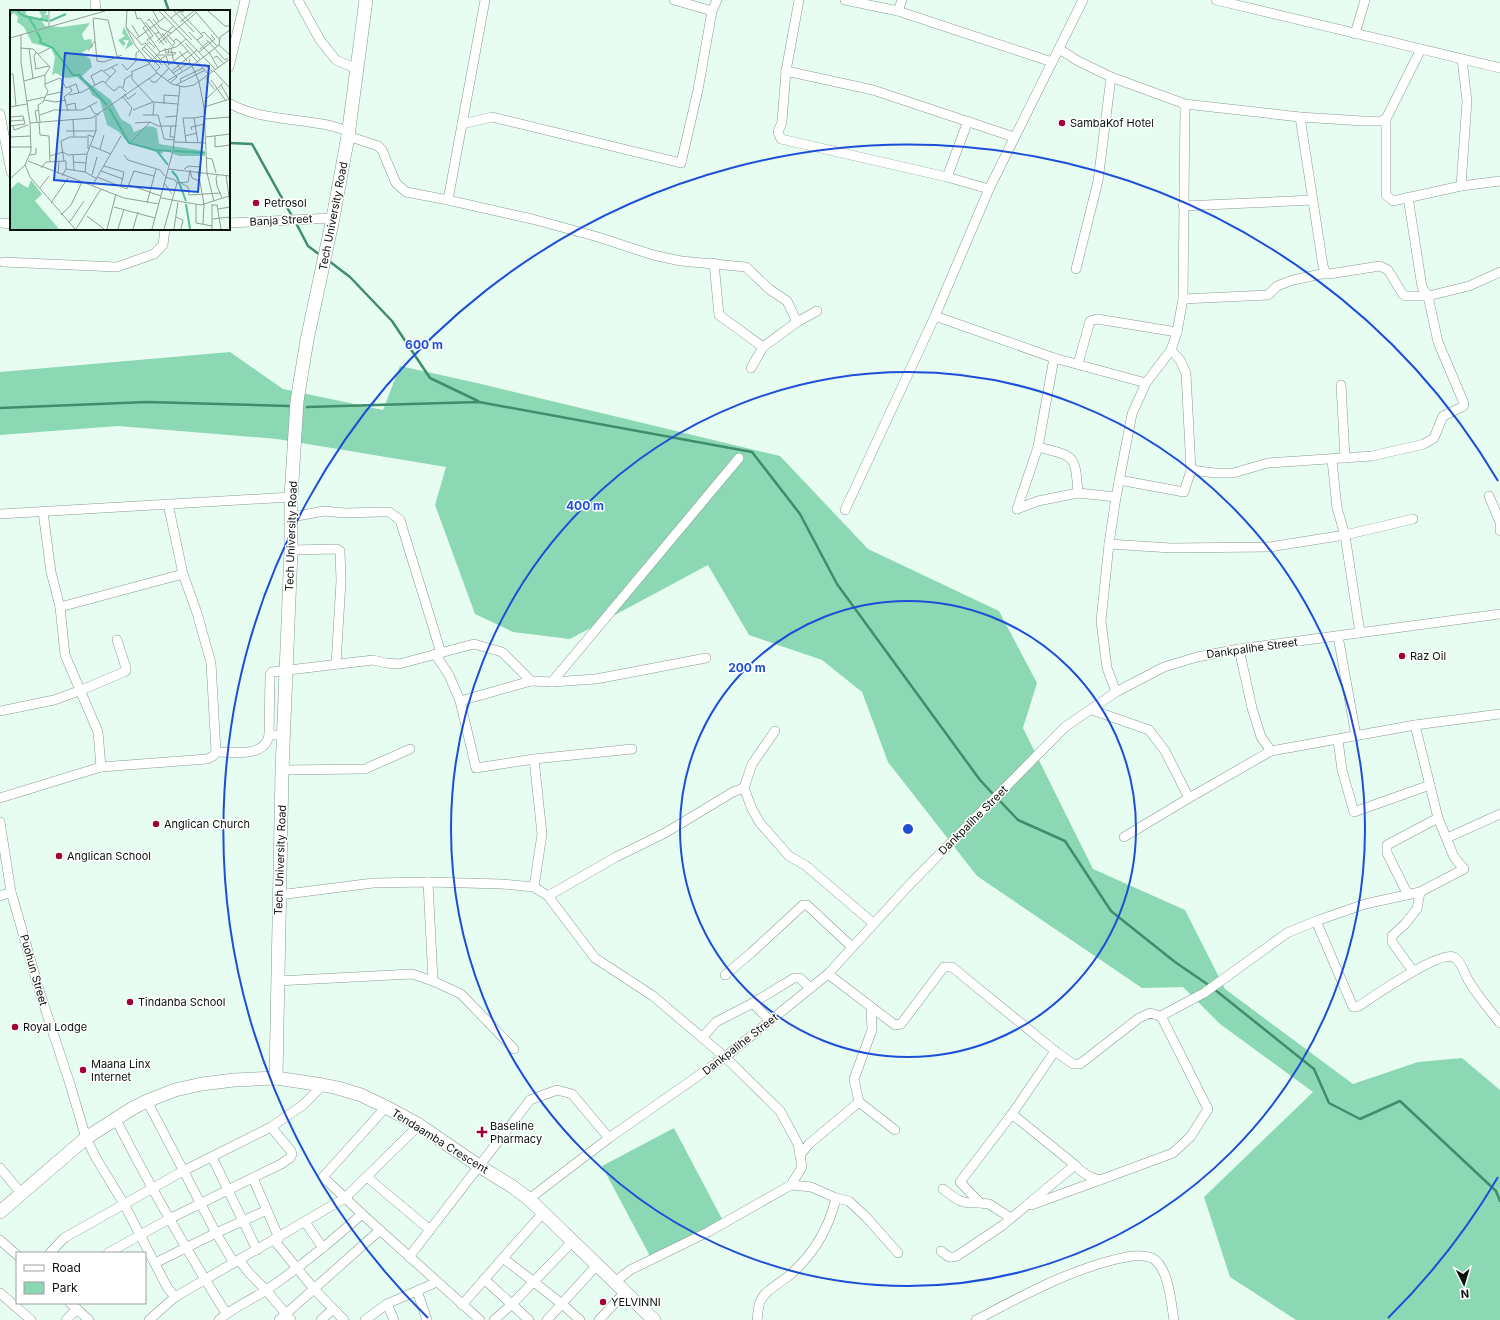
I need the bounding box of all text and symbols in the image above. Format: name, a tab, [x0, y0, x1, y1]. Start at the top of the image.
inset map	[10, 10, 230, 230]
place label: SambaKof Hotel	[1070, 116, 1154, 130]
marker: SambaKof Hotel	[1057, 118, 1067, 128]
street label: Tech University Road	[316, 160, 350, 272]
place label: Petrosol	[264, 196, 307, 210]
marker: Petrosol	[251, 198, 261, 208]
street label: Banja Street	[249, 211, 313, 229]
text: 600 m	[405, 337, 443, 352]
street label: Tech University Road	[282, 481, 300, 591]
text: 400 m	[566, 498, 604, 513]
street label: Dankpalihe Street	[1205, 635, 1299, 661]
place label: Raz Oil	[1410, 649, 1446, 663]
marker: Raz Oil	[1397, 651, 1407, 661]
text: 200 m	[728, 660, 766, 675]
street label: Dankpalihe Street	[936, 782, 1011, 857]
street label: Tech University Road	[271, 805, 289, 915]
place label: Anglican Church	[164, 817, 250, 831]
marker: Anglican Church	[151, 819, 161, 829]
centre of rings	[901, 822, 915, 836]
place label: Anglican School	[67, 849, 151, 863]
marker: Anglican School	[54, 851, 64, 861]
street label: Puohun Street	[17, 933, 51, 1008]
place label: Tindanba School	[138, 995, 226, 1009]
marker: Tindanba School	[125, 997, 135, 1007]
street label: Dankpalihe Street	[699, 1010, 781, 1078]
place label: Royal Lodge	[23, 1020, 87, 1034]
marker: Royal Lodge	[10, 1022, 20, 1032]
place label: Maana Linx Internet	[91, 1057, 150, 1084]
marker: Maana Linx Internet	[78, 1065, 88, 1075]
street label: Tendaamba Crescent	[389, 1106, 491, 1177]
place label: Baseline Pharmacy	[490, 1119, 542, 1146]
marker: Baseline Pharmacy	[477, 1127, 487, 1137]
legend	[16, 1252, 146, 1304]
text: Road	[52, 1260, 81, 1275]
north arrow	[1444, 1264, 1484, 1304]
text: Park	[52, 1280, 78, 1295]
text: N	[1460, 1287, 1470, 1301]
place label: YELVINNI	[611, 1295, 661, 1309]
marker: YELVINNI	[598, 1297, 608, 1307]

